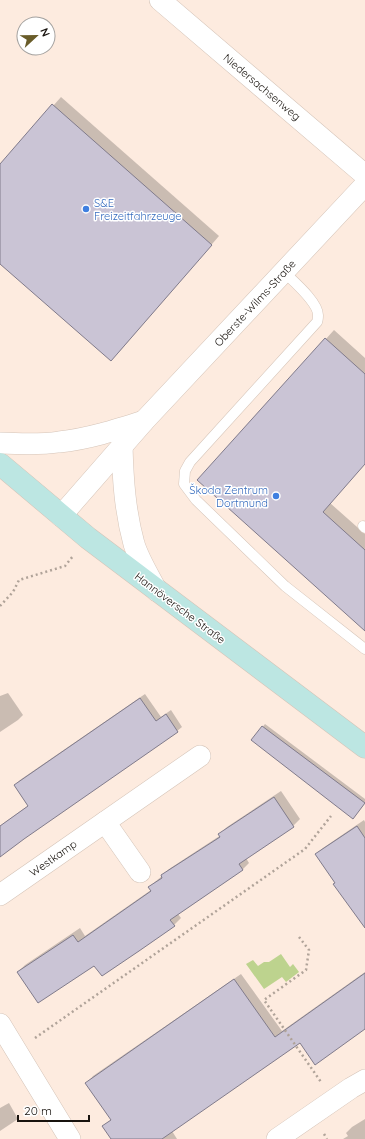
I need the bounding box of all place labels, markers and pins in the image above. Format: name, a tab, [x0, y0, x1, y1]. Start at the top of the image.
place label: S&E Freizeitfahrzeuge	[94, 196, 181, 223]
marker: S&E Freizeitfahrzeuge	[81, 204, 91, 214]
place label: Škoda Zentrum Dortmund	[189, 483, 268, 510]
marker: Škoda Zentrum Dortmund	[271, 491, 281, 501]

